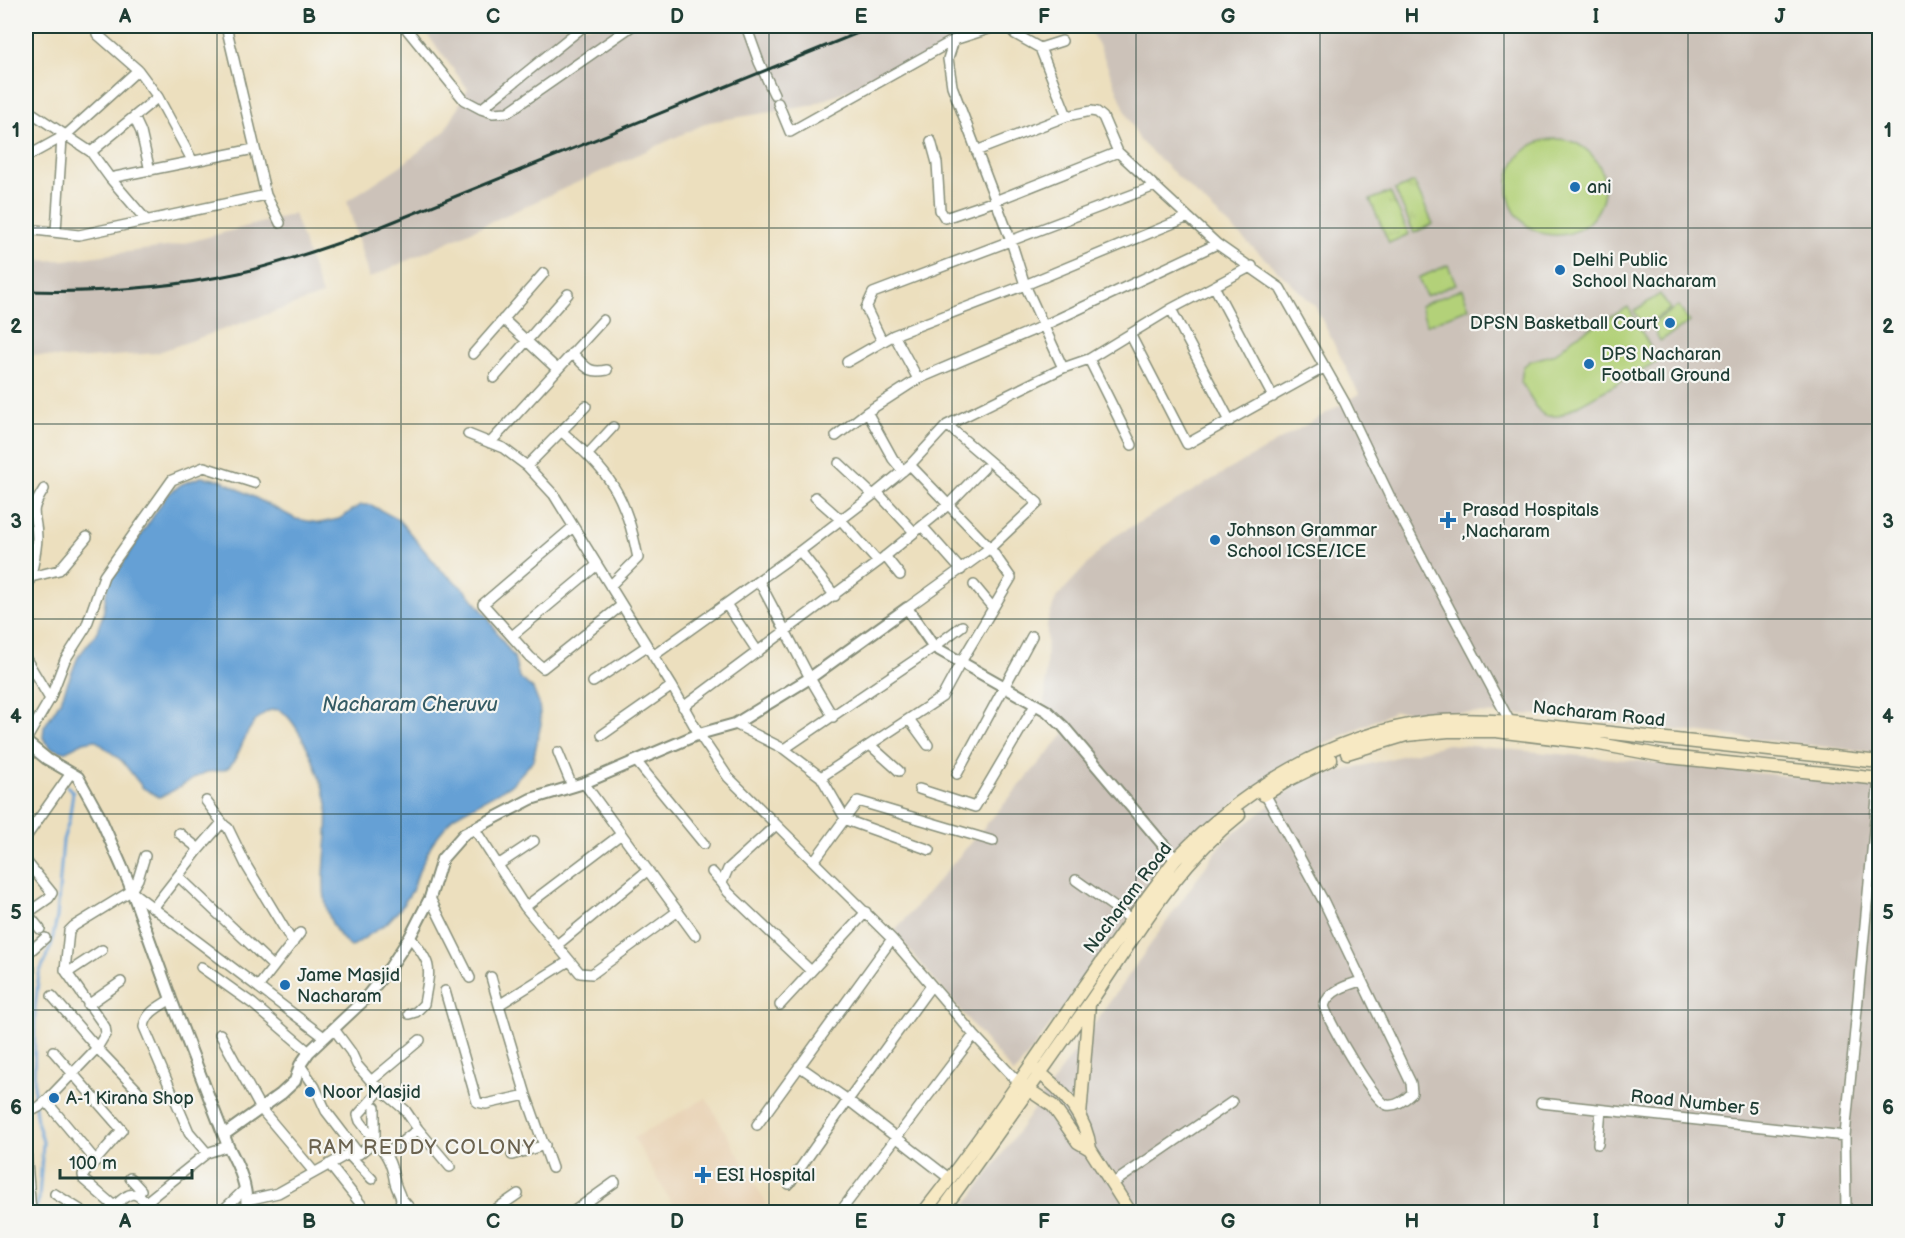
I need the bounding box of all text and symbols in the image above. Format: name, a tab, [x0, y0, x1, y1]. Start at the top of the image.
text: A	[118, 5, 132, 29]
text: B	[302, 5, 316, 29]
text: C	[486, 5, 500, 29]
text: D	[670, 5, 684, 29]
text: E	[855, 5, 868, 29]
text: F	[1038, 5, 1050, 29]
text: G	[1221, 5, 1236, 29]
text: H	[1405, 5, 1419, 29]
text: I	[1593, 5, 1599, 29]
text: J	[1775, 5, 1787, 29]
text: 1	[12, 119, 20, 143]
text: 1	[1884, 119, 1892, 143]
place label: ani	[1587, 177, 1612, 198]
marker: ani	[1568, 180, 1582, 194]
place label: Delhi Public School Nacharam	[1572, 250, 1716, 292]
marker: Delhi Public School Nacharam	[1553, 263, 1567, 277]
place label: DPSN Basketball Court	[1470, 313, 1658, 334]
text: 2	[10, 315, 22, 339]
text: 2	[1882, 315, 1894, 339]
marker: DPSN Basketball Court	[1663, 316, 1677, 330]
place label: DPS Nacharan Football Ground	[1601, 344, 1730, 386]
marker: DPS Nacharan Football Ground	[1582, 357, 1596, 371]
place label: Prasad Hospitals ,Nacharam	[1462, 500, 1599, 542]
text: 3	[10, 510, 22, 534]
text: 3	[1882, 510, 1894, 534]
marker: Prasad Hospitals ,Nacharam	[1439, 511, 1457, 529]
place label: Johnson Grammar School ICSE/ICE	[1227, 520, 1377, 562]
marker: Johnson Grammar School ICSE/ICE	[1208, 533, 1222, 547]
water label: Nacharam Cheruvu	[322, 693, 498, 717]
street label: Nacharam Road	[1532, 697, 1666, 731]
text: 4	[10, 705, 22, 729]
text: 4	[1882, 705, 1894, 729]
street label: Nacharam Road	[1080, 839, 1176, 957]
text: 5	[10, 901, 22, 925]
text: 5	[1882, 901, 1894, 925]
place label: Jame Masjid Nacharam	[297, 965, 400, 1007]
marker: Jame Masjid Nacharam	[278, 978, 292, 992]
place label: Noor Masjid	[322, 1082, 421, 1103]
marker: Noor Masjid	[303, 1085, 317, 1099]
street label: Road Number 5	[1630, 1086, 1760, 1120]
place label: A-1 Kirana Shop	[66, 1088, 194, 1109]
marker: A-1 Kirana Shop	[47, 1091, 61, 1105]
text: 6	[10, 1096, 22, 1120]
text: 6	[1882, 1096, 1894, 1120]
district label: RAM REDDY COLONY	[308, 1136, 536, 1160]
scale bar	[60, 1142, 192, 1180]
text: 100 m	[69, 1153, 117, 1174]
place label: ESI Hospital	[716, 1165, 815, 1186]
marker: ESI Hospital	[694, 1166, 712, 1184]
text: A	[118, 1210, 132, 1234]
text: B	[302, 1210, 316, 1234]
text: C	[486, 1210, 500, 1234]
text: D	[670, 1210, 684, 1234]
text: E	[855, 1210, 868, 1234]
text: F	[1038, 1210, 1050, 1234]
text: G	[1221, 1210, 1236, 1234]
text: H	[1405, 1210, 1419, 1234]
text: I	[1593, 1210, 1599, 1234]
text: J	[1775, 1210, 1787, 1234]

